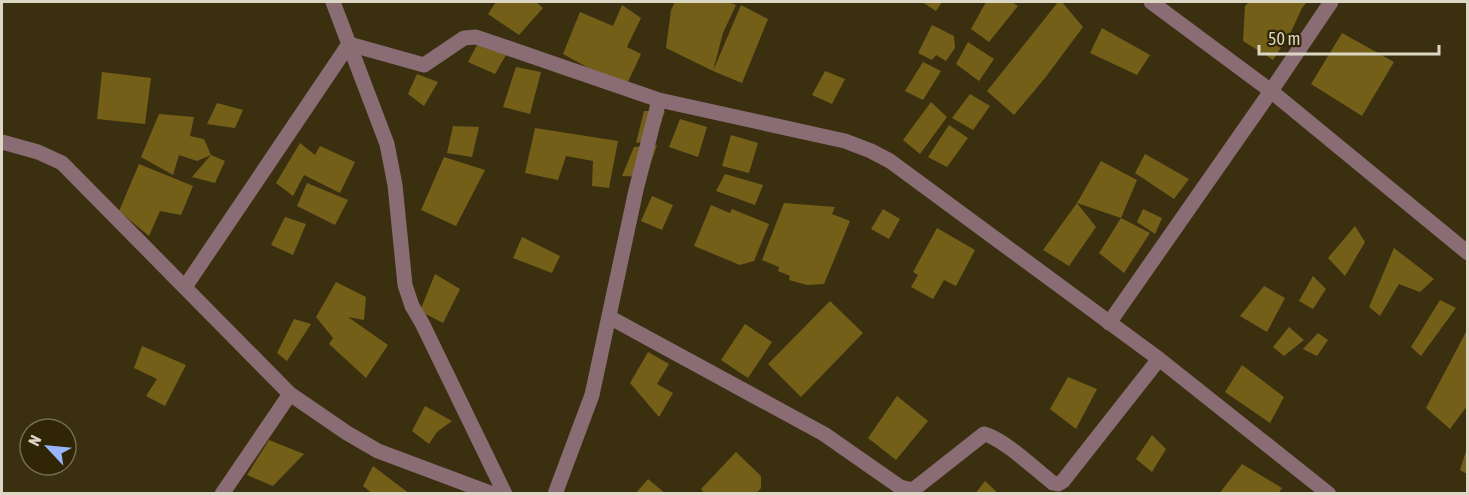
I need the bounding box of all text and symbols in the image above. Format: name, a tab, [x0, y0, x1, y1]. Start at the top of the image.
scale bar	[1259, 18, 1439, 56]
text: 50 m	[1268, 28, 1300, 49]
north arrow	[18, 417, 78, 477]
text: N	[24, 432, 45, 449]

